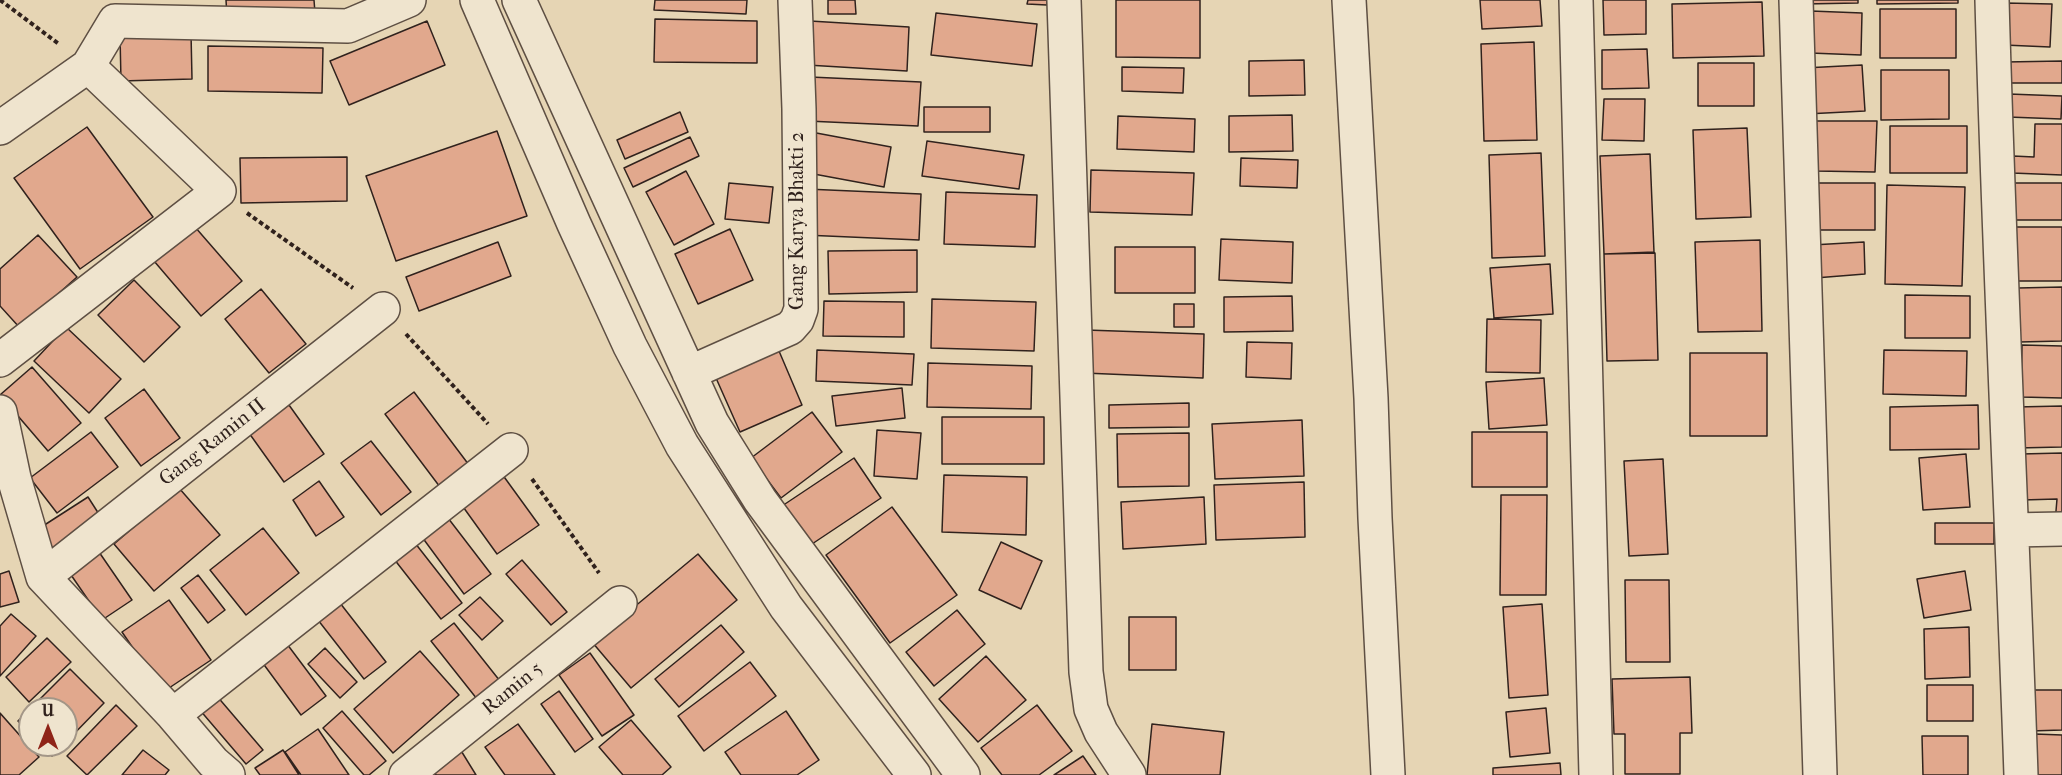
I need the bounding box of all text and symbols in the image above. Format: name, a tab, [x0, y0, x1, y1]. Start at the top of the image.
street label: Gang Karya Bhakti 2	[786, 132, 810, 310]
street label: Gang Ramin II	[155, 394, 271, 492]
street label: Ramin 5	[478, 657, 548, 721]
north arrow	[18, 697, 78, 757]
text: U	[42, 701, 54, 720]

